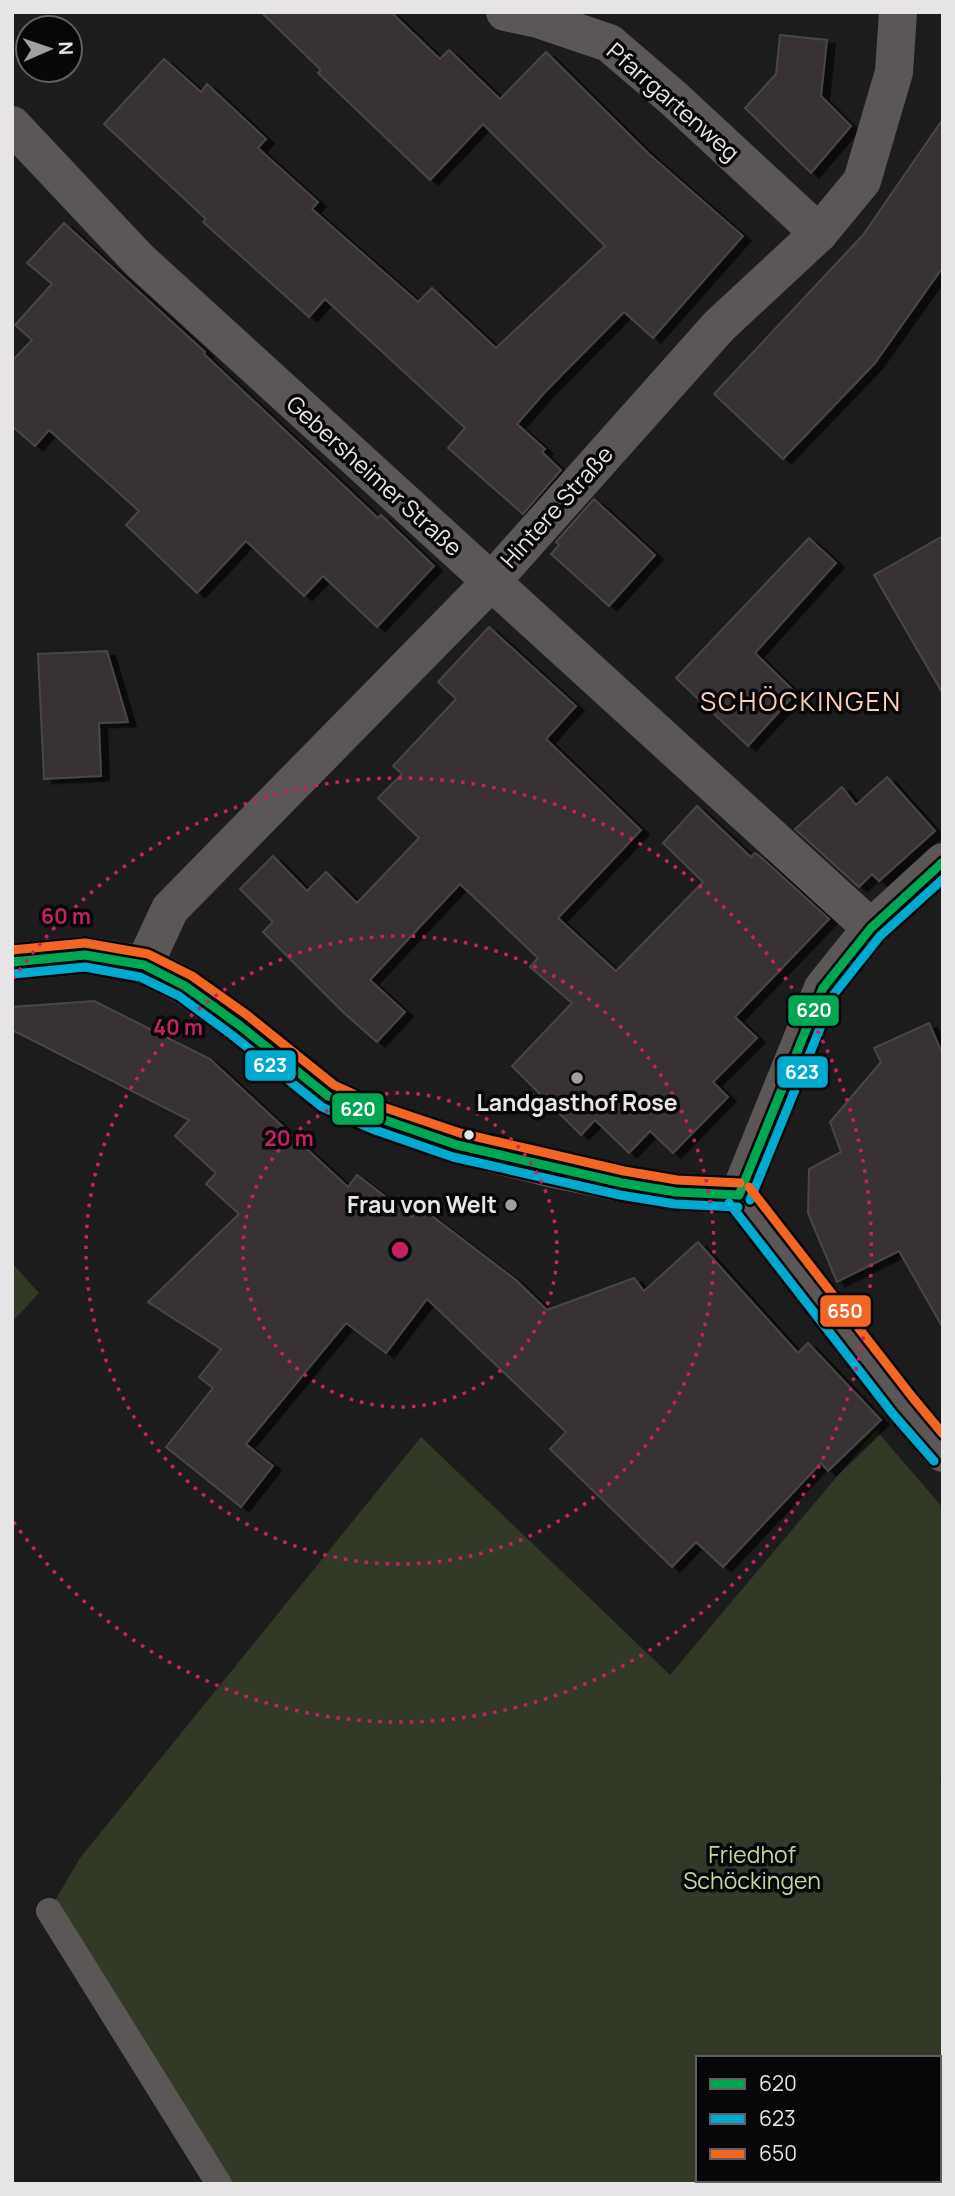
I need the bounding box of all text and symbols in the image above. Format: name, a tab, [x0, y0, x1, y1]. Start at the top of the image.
north arrow	[14, 14, 84, 84]
street label: Pfarrgartenweg	[601, 35, 747, 168]
text: N	[53, 41, 79, 56]
street label: Gebersheimer Straße	[280, 388, 469, 563]
street label: Hintere Straße	[493, 438, 620, 574]
district label: SCHÖCKINGEN	[700, 683, 902, 719]
text: 60 m	[41, 902, 91, 930]
line badge: 620	[787, 994, 840, 1027]
text: 620	[796, 997, 832, 1023]
text: 40 m	[153, 1013, 203, 1041]
line badge: 623	[244, 1049, 297, 1082]
text: 623	[253, 1052, 287, 1078]
line badge: 623	[776, 1055, 829, 1089]
text: 623	[785, 1059, 819, 1085]
marker: Landgasthof Rose	[569, 1070, 585, 1086]
place label: Landgasthof Rose	[476, 1086, 678, 1118]
line badge: 620	[331, 1092, 385, 1126]
text: 620	[340, 1096, 376, 1122]
text: 20 m	[264, 1124, 314, 1152]
unlabelled marker	[462, 1128, 476, 1142]
place label: Frau von Welt	[347, 1188, 497, 1220]
marker: Frau von Welt	[503, 1197, 519, 1213]
centre of rings	[388, 1238, 412, 1262]
line badge: 650	[819, 1294, 872, 1328]
text: 650	[827, 1298, 863, 1324]
park label: Friedhof Schöckingen	[683, 1838, 821, 1896]
legend	[696, 2056, 941, 2182]
text: 620	[759, 2069, 797, 2097]
text: 623	[759, 2104, 796, 2132]
text: 650	[759, 2139, 797, 2167]

